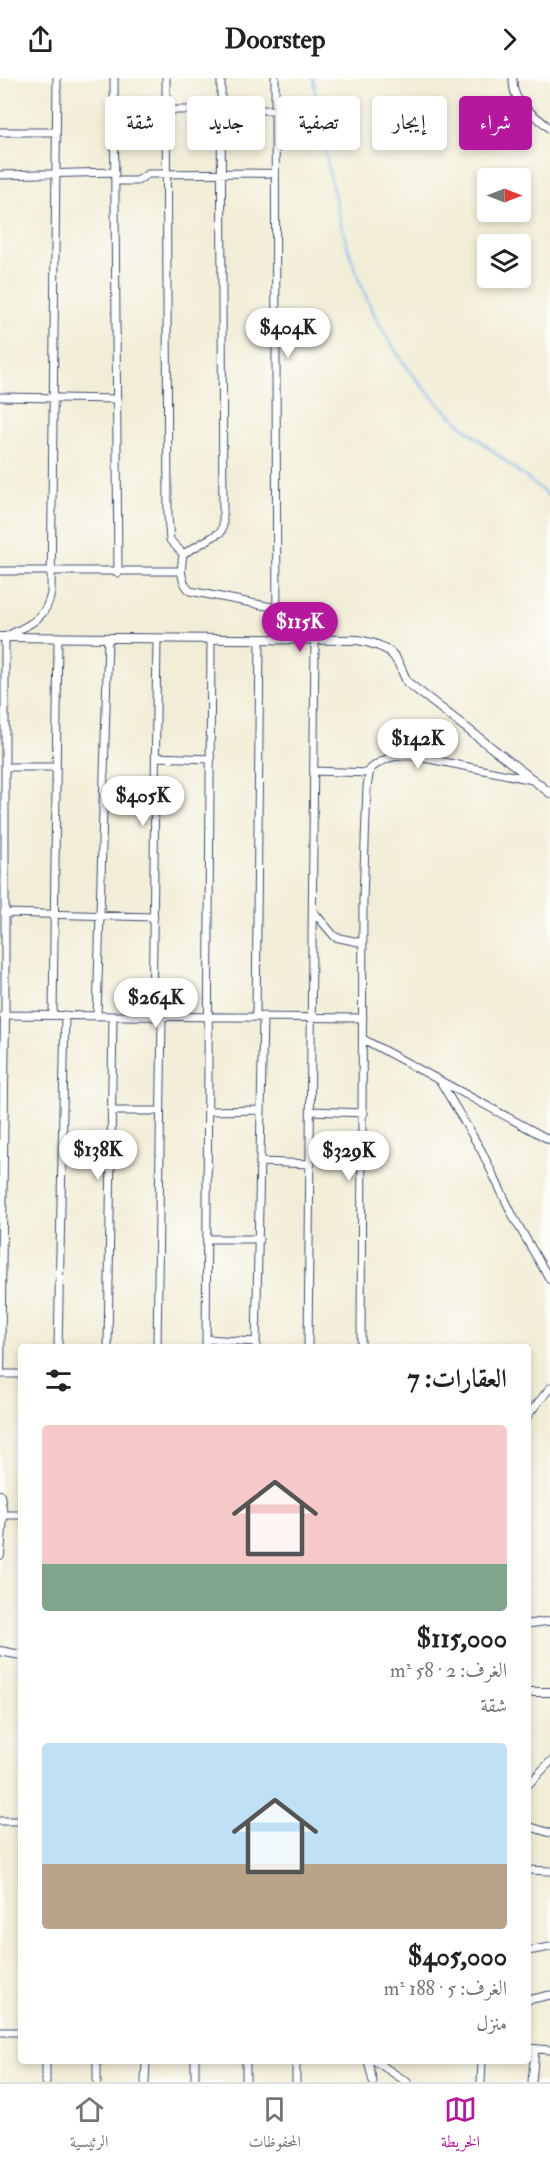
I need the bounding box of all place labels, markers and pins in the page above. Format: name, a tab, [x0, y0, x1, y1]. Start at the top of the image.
pin: $404K	[246, 308, 330, 359]
pin: $115K	[258, 602, 342, 653]
pin: $142K	[376, 719, 460, 770]
pin: $405K	[101, 776, 185, 827]
pin: $264K	[114, 978, 198, 1029]
pin: $138K	[56, 1130, 140, 1181]
pin: $329K	[307, 1131, 391, 1182]

